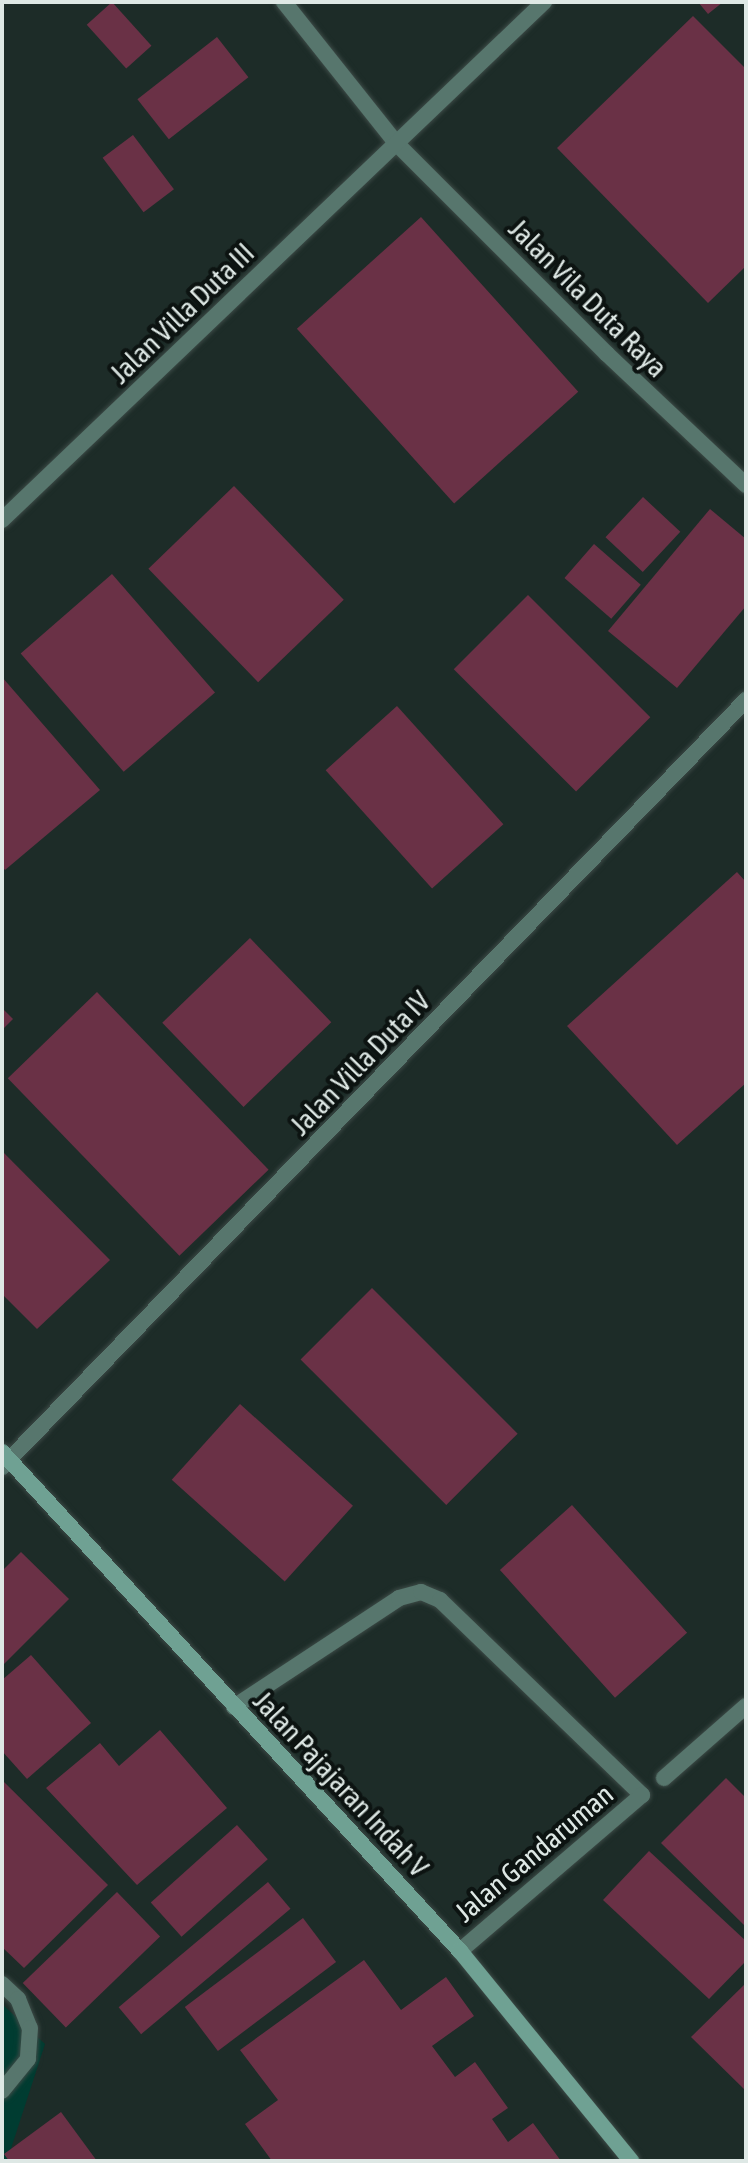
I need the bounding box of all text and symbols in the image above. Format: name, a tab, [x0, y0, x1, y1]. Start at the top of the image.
street label: Jalan Vila Duta Raya	[502, 212, 674, 384]
street label: Jalan Villa Duta III	[103, 236, 261, 390]
street label: Jalan Villa Duta IV	[283, 984, 437, 1142]
street label: Jalan Pajajaran Indah V	[246, 1684, 436, 1884]
street label: Jalan Gandaruman	[448, 1777, 620, 1929]

